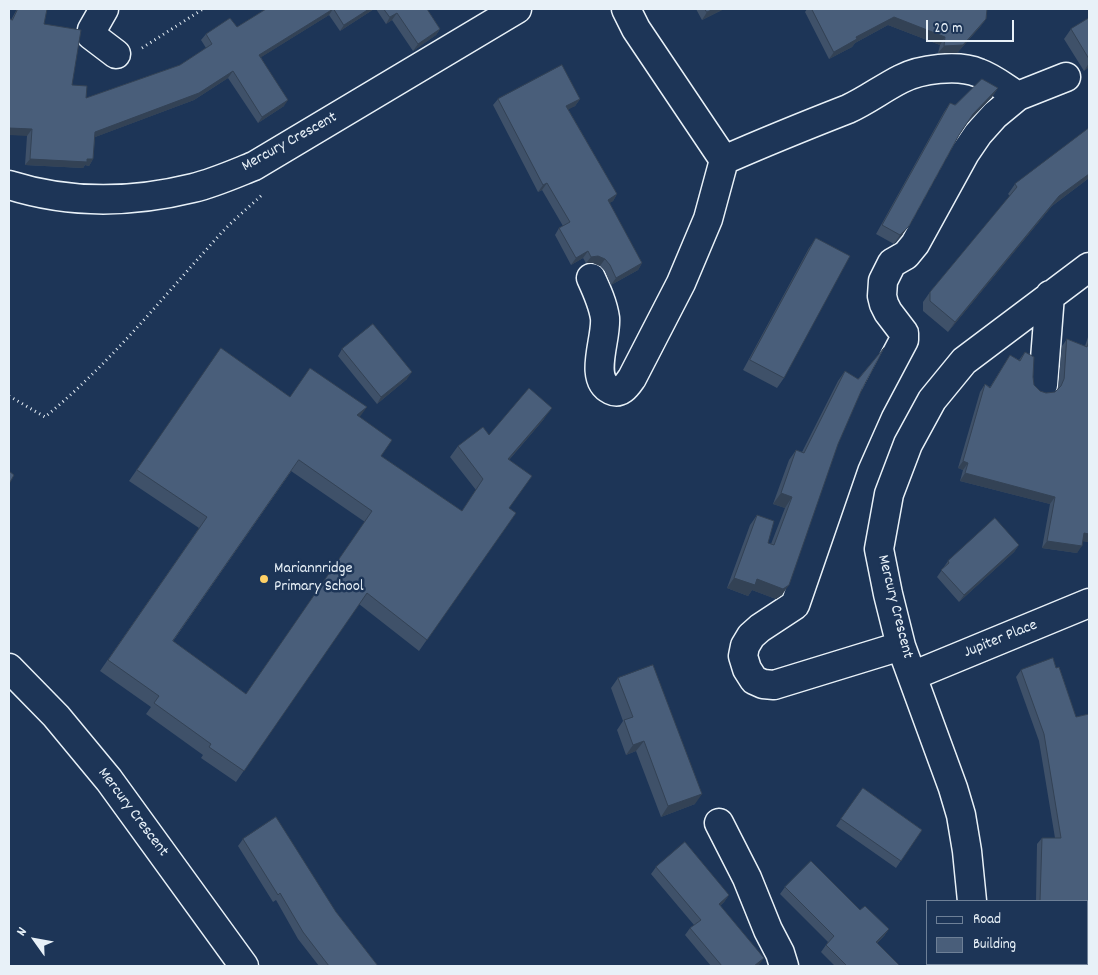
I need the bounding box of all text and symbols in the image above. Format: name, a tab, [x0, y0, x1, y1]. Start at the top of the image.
scale bar	[928, 10, 1016, 42]
text: 20 m	[934, 18, 962, 40]
street label: Mercury Crescent	[239, 109, 341, 177]
street label: Mercury Crescent	[872, 553, 916, 661]
place label: Mariannridge Primary School	[274, 560, 364, 598]
marker: Mariannridge Primary School	[258, 573, 270, 585]
street label: Jupiter Place	[961, 617, 1041, 663]
street label: Mercury Crescent	[92, 765, 172, 861]
legend	[926, 900, 1088, 965]
text: Road	[973, 909, 1001, 931]
north arrow	[10, 915, 60, 965]
text: N	[12, 924, 33, 940]
text: Building	[973, 934, 1016, 956]

